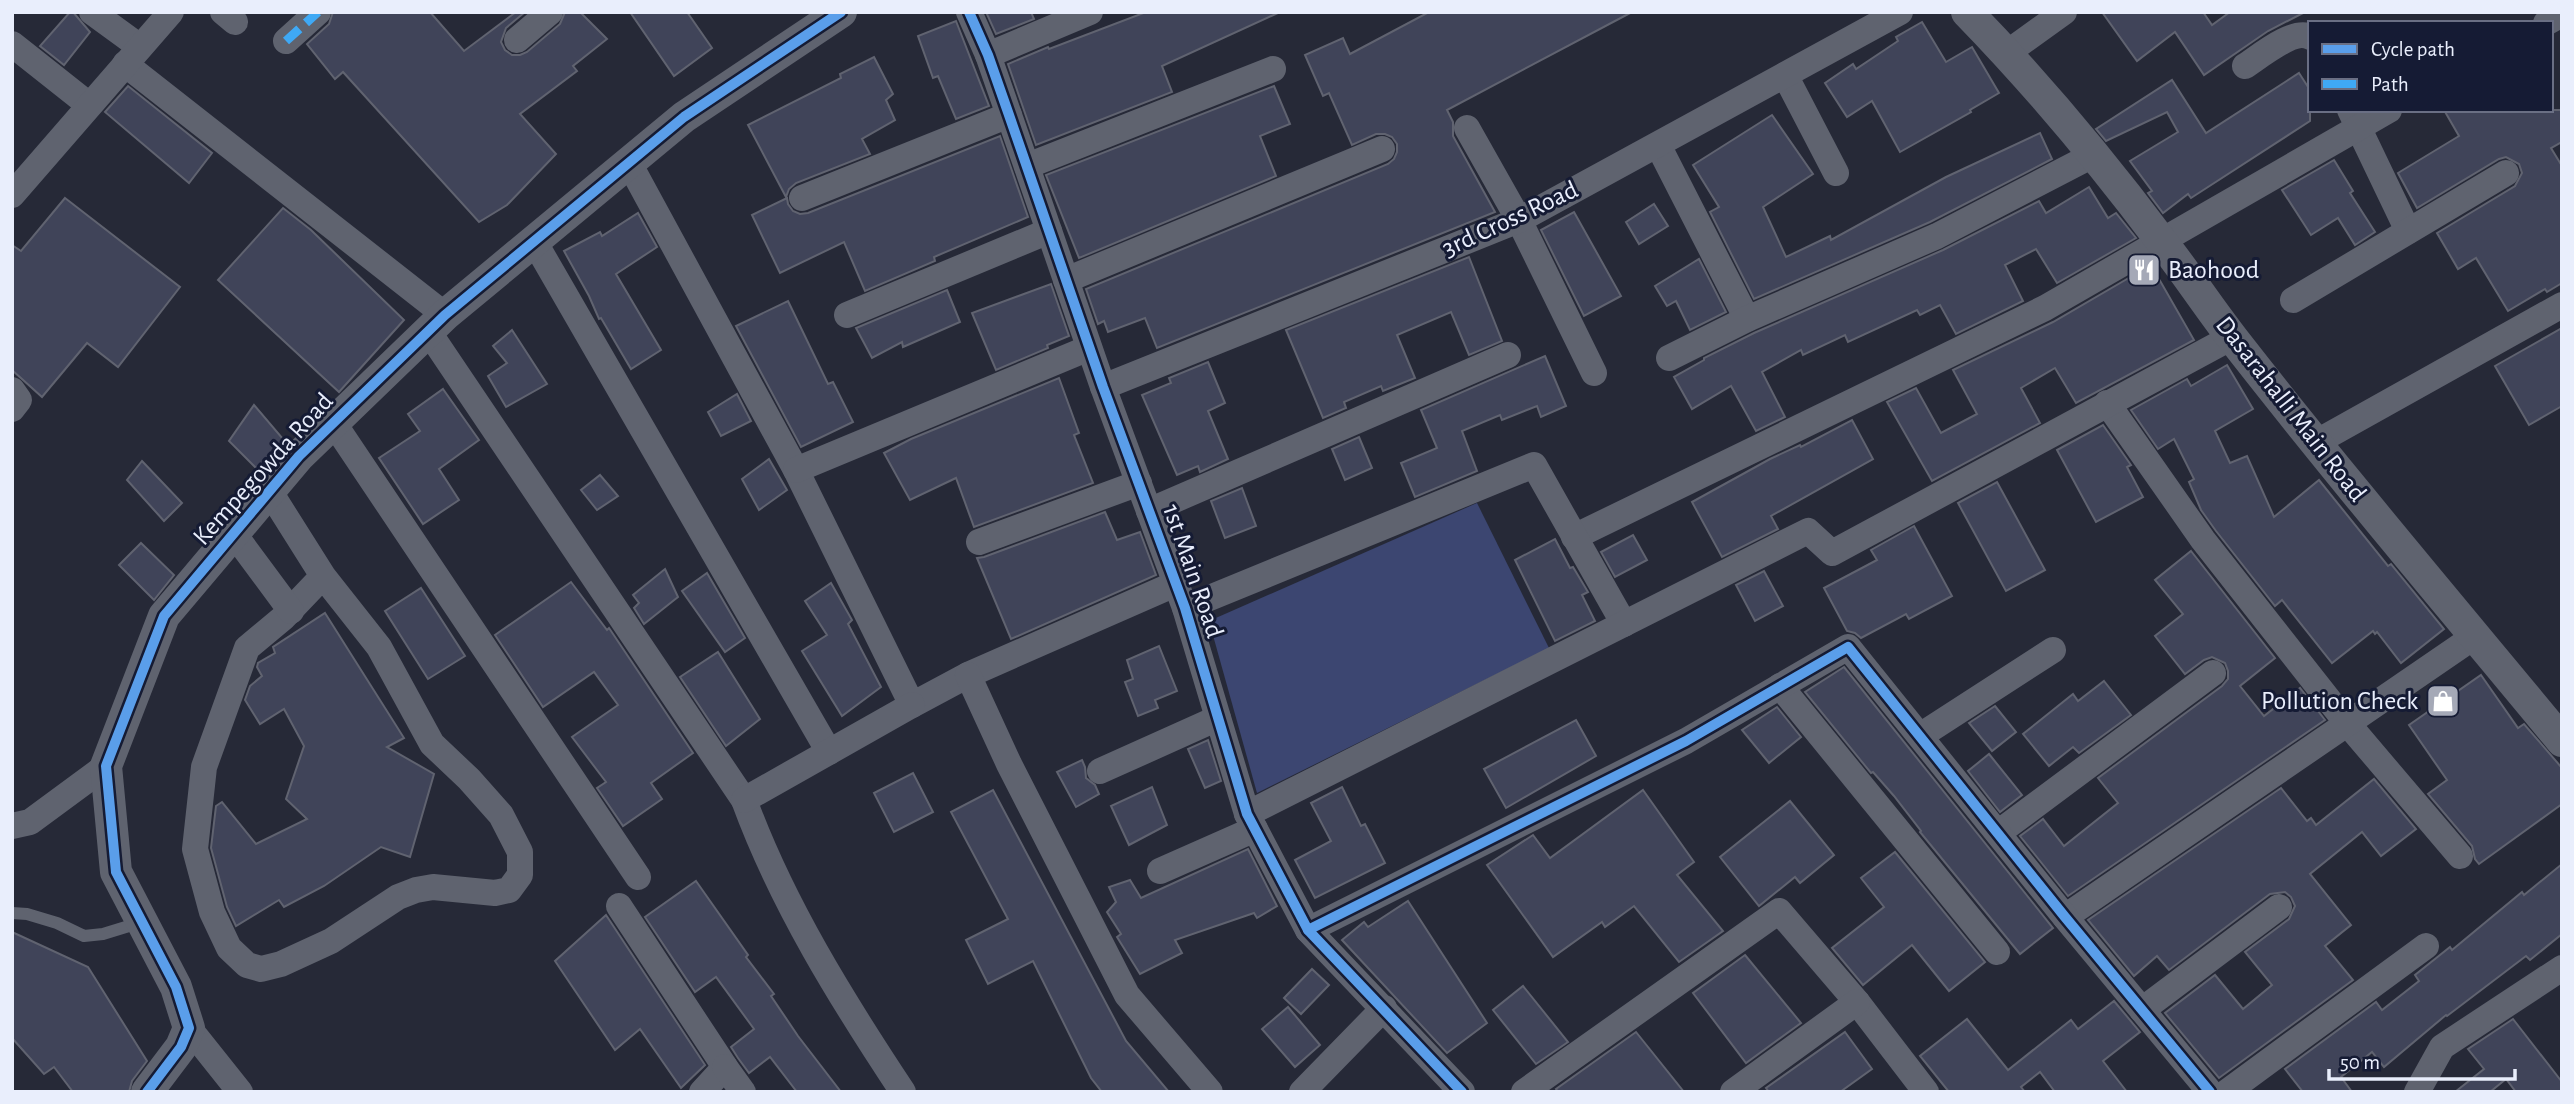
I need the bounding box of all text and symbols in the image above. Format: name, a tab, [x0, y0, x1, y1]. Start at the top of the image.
legend	[2308, 21, 2553, 112]
text: Cycle path	[2371, 39, 2455, 60]
text: Path	[2371, 74, 2409, 95]
street label: 3rd Cross Road	[1438, 176, 1582, 262]
restaurant icon: Baohood	[2125, 251, 2163, 289]
place label: Baohood	[2168, 257, 2259, 283]
street label: Dasarahalli Main Road	[2211, 311, 2371, 507]
street label: Kempegowda Road	[188, 388, 338, 550]
street label: 1st Main Road	[1158, 501, 1228, 641]
shop icon: Pollution Check	[2424, 682, 2462, 720]
place label: Pollution Check	[2261, 688, 2418, 714]
scale bar	[2329, 1038, 2514, 1082]
text: 50 m	[2340, 1052, 2380, 1073]

